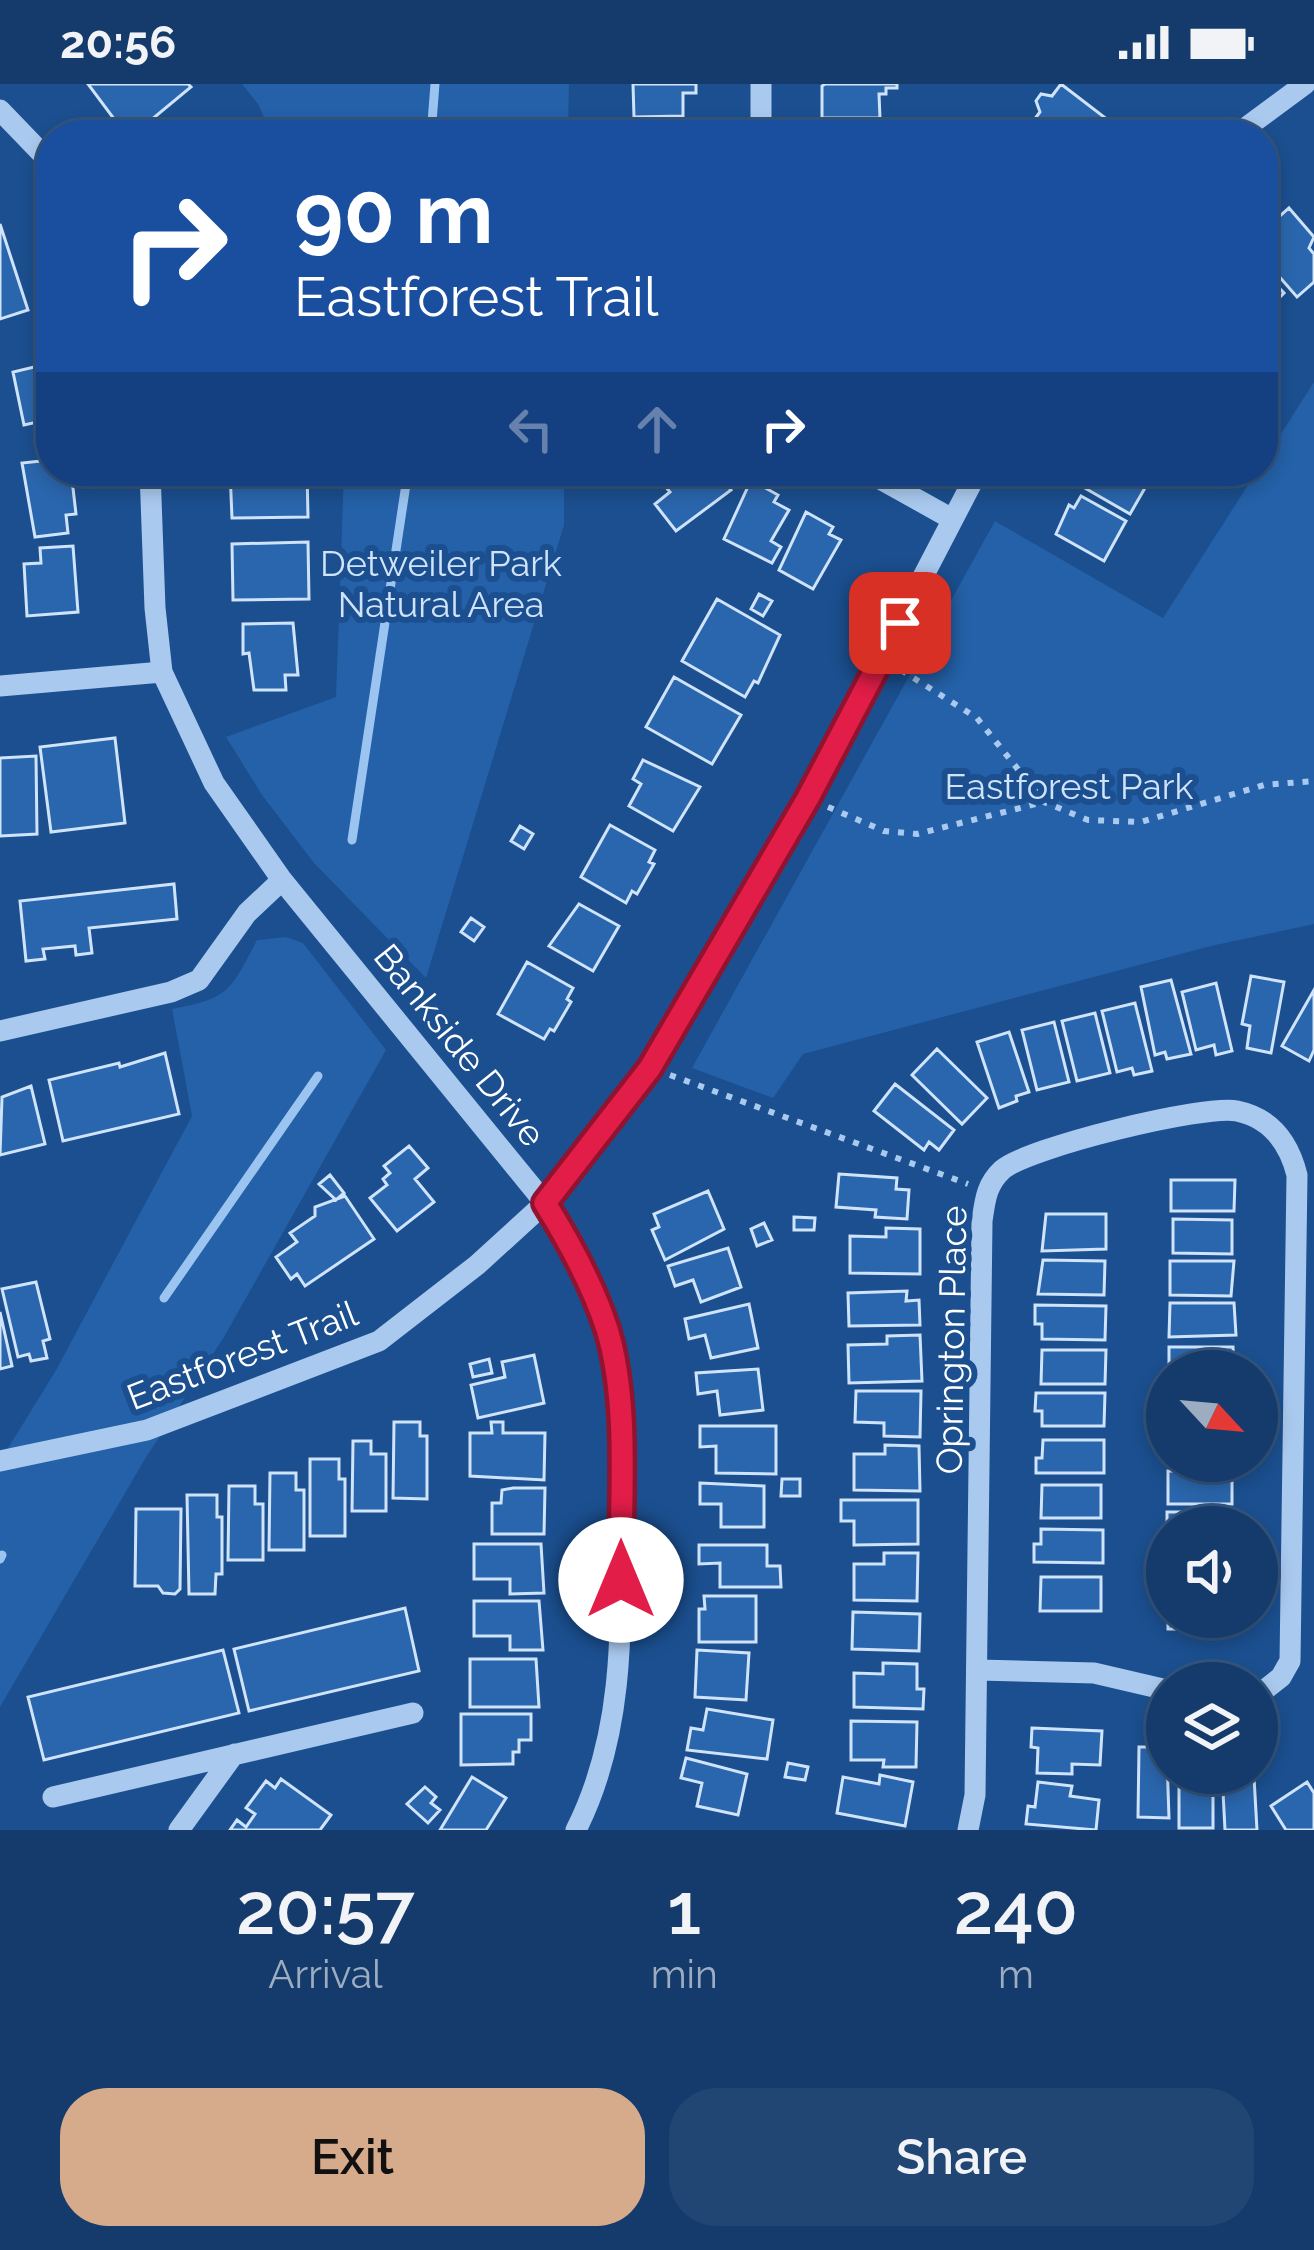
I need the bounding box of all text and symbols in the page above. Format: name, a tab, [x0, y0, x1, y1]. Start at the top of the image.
text: 20:56	[60, 16, 176, 69]
text: 90 m	[294, 164, 493, 263]
icon: right	[96, 168, 252, 324]
text: Eastforest Trail	[294, 265, 658, 329]
icon: left	[498, 396, 564, 462]
icon: ahead	[624, 396, 690, 462]
icon: right	[750, 396, 816, 462]
park label: Detweiler Park Natural Area	[320, 542, 562, 625]
pin	[849, 572, 951, 674]
icon: arrive	[867, 590, 933, 656]
park label: Eastforest Park	[945, 765, 1193, 807]
street label: Bankside Drive	[366, 936, 554, 1154]
street label: Oprington Place	[928, 1205, 974, 1475]
street label: Eastforest Trail	[121, 1292, 363, 1418]
north arrow	[1146, 1350, 1278, 1482]
map controls	[1146, 1350, 1278, 1794]
button: sound	[1146, 1506, 1278, 1638]
position arrow	[558, 1517, 684, 1643]
button: layers	[1146, 1662, 1278, 1794]
text: 20:57	[236, 1866, 415, 1951]
text: 1	[667, 1866, 701, 1951]
text: 240	[954, 1866, 1078, 1951]
text: Arrival	[268, 1951, 383, 1997]
text: min	[651, 1951, 718, 1997]
text: m	[998, 1951, 1034, 1997]
button: Exit	[60, 2088, 645, 2226]
button: Share	[669, 2088, 1254, 2226]

